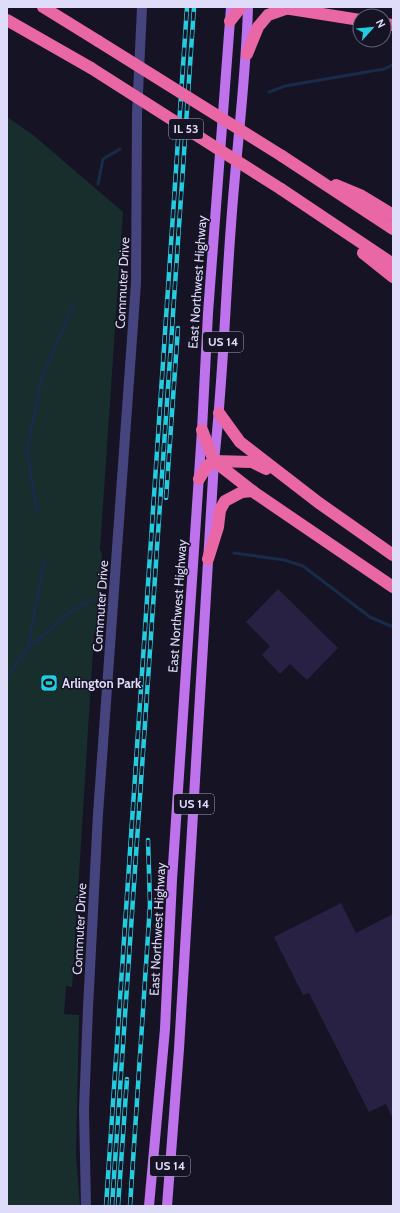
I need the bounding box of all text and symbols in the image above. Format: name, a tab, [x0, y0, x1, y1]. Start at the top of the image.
north arrow	[352, 8, 392, 48]
text: N	[373, 17, 389, 30]
road number: IL 53	[169, 119, 203, 139]
street label: East Northwest Highway	[184, 214, 210, 349]
street label: Commuter Drive	[112, 236, 132, 329]
road number: US 14	[203, 332, 243, 352]
street label: East Northwest Highway	[164, 538, 190, 673]
street label: Commuter Drive	[89, 559, 111, 652]
sports icon: Arlington Park	[39, 673, 59, 693]
place label: Arlington Park	[62, 675, 142, 691]
road number: US 14	[174, 794, 214, 814]
street label: East Northwest Highway	[146, 861, 169, 996]
street label: Commuter Drive	[69, 882, 89, 975]
road number: US 14	[150, 1156, 190, 1176]

